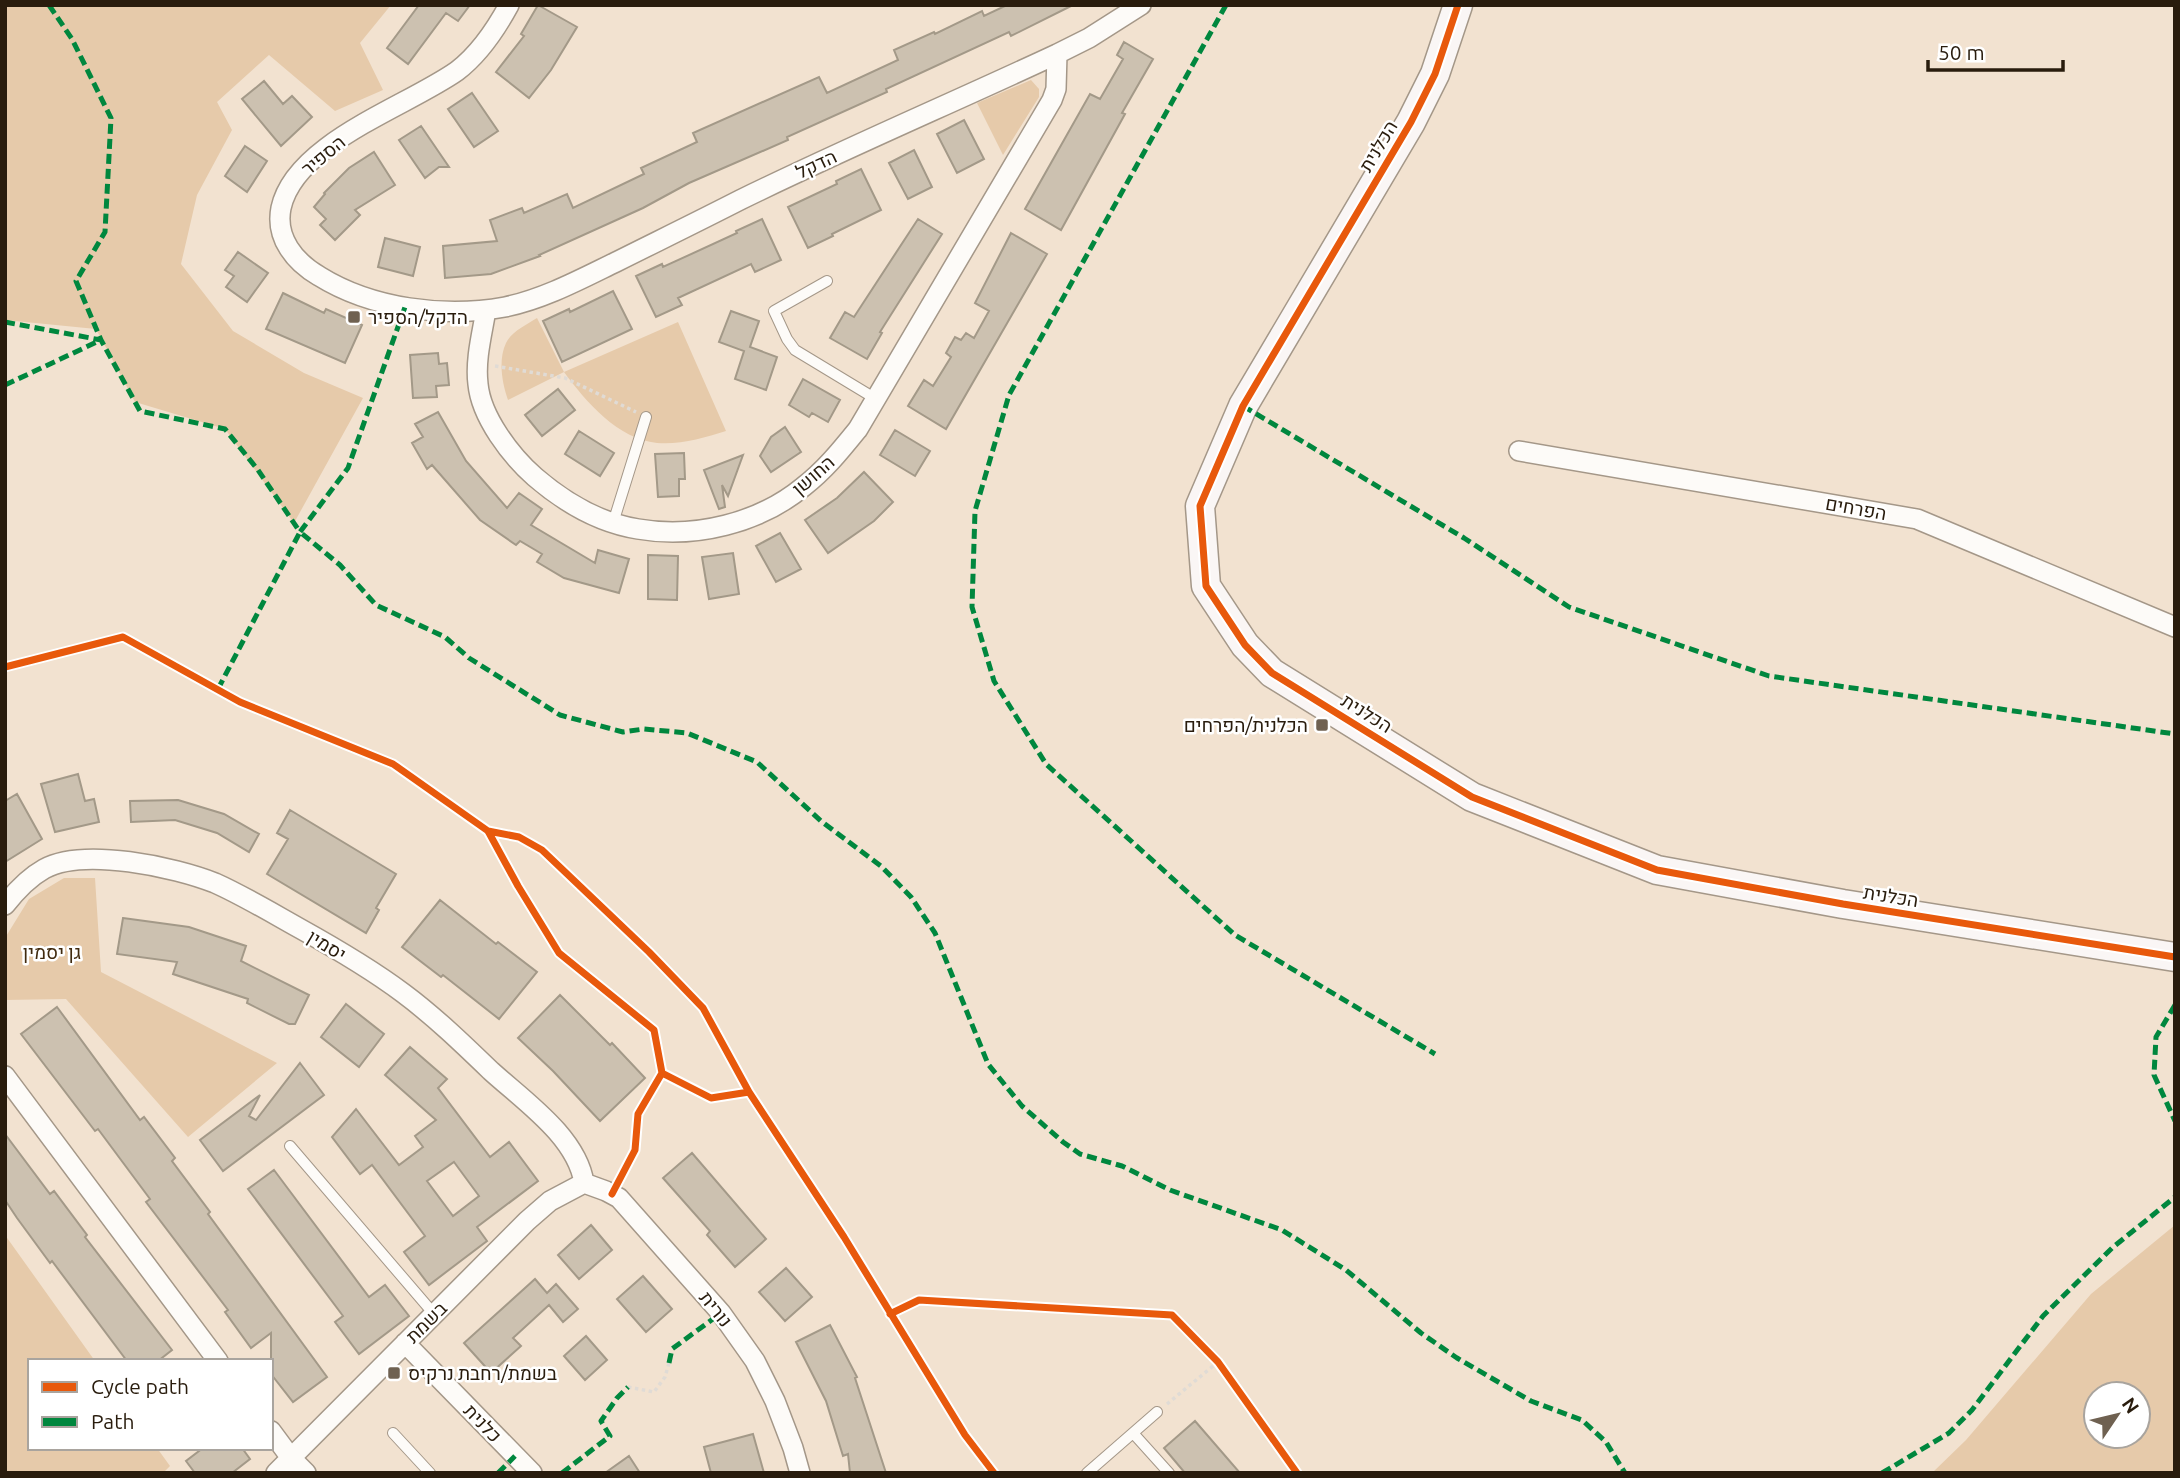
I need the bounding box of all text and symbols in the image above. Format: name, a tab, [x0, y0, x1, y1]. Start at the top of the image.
scale bar	[1928, 28, 2063, 72]
text: 50 m	[1938, 40, 1985, 64]
street label: הכלנית	[1354, 116, 1402, 176]
street label: הספיר	[297, 130, 349, 180]
street label: הדקל	[792, 145, 840, 183]
place label: הדקל/הספיר	[368, 306, 468, 328]
marker: הדקל/הספיר	[346, 309, 362, 325]
street label: החושן	[787, 451, 839, 499]
street label: הפרחים	[1824, 492, 1888, 524]
street label: הכלנית	[1338, 689, 1396, 737]
place label: הכלנית/הפרחים	[1184, 714, 1308, 736]
marker: הכלנית/הפרחים	[1314, 717, 1330, 733]
street label: הכלנית	[1862, 881, 1920, 911]
street label: יסמין	[304, 925, 350, 965]
park label: גן יסמין	[23, 941, 81, 963]
street label: נורית	[695, 1287, 737, 1331]
street label: בשמת	[401, 1297, 451, 1347]
legend	[28, 1359, 273, 1450]
place label: בשמת/רחבת נרקיס	[408, 1362, 557, 1384]
marker: בשמת/רחבת נרקיס	[386, 1365, 402, 1381]
text: Cycle path	[91, 1374, 189, 1398]
north arrow	[2082, 1380, 2152, 1450]
text: N	[2118, 1393, 2144, 1417]
street label: כלנית	[460, 1399, 506, 1447]
text: Path	[91, 1409, 134, 1433]

